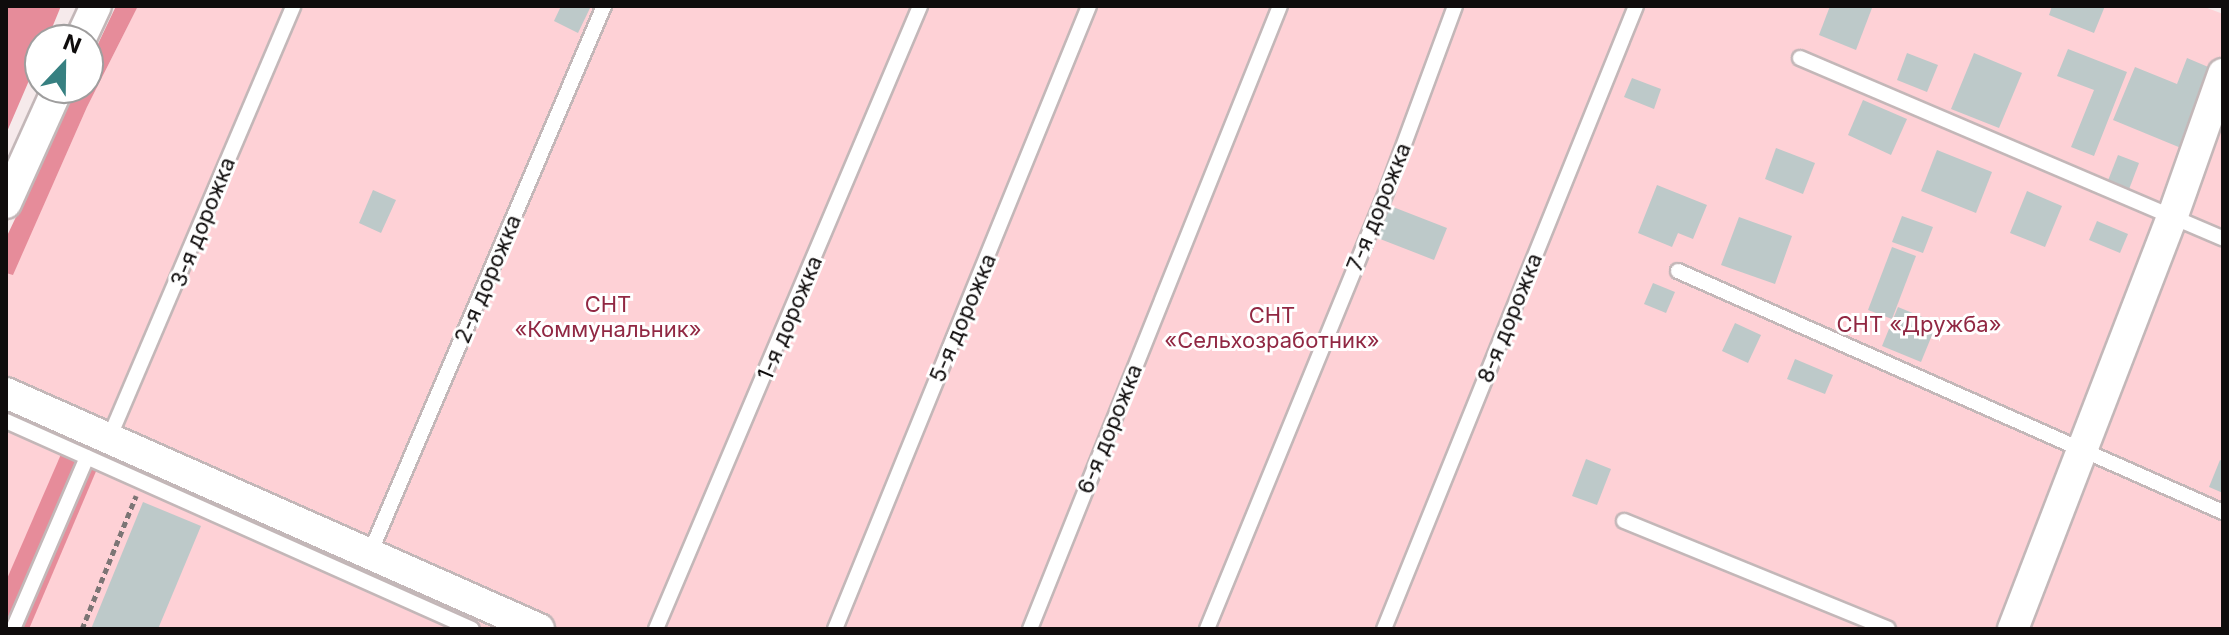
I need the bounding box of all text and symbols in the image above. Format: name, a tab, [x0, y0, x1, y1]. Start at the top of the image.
north arrow	[24, 24, 104, 104]
text: N	[60, 28, 85, 59]
street label: 7-я дорожка	[1341, 139, 1417, 275]
street label: 3-я дорожка	[165, 153, 241, 291]
street label: 2-я дорожка	[449, 211, 527, 347]
street label: 8-я дорожка	[1472, 249, 1548, 387]
street label: 5-я дорожка	[924, 250, 1002, 386]
street label: 1-я дорожка	[752, 252, 828, 384]
park label: СНТ «Коммунальник»	[514, 291, 702, 342]
park label: СНТ «Сельхозработник»	[1164, 302, 1380, 354]
park label: СНТ «Дружба»	[1836, 312, 2002, 338]
street label: 6-я дорожка	[1072, 360, 1148, 498]

